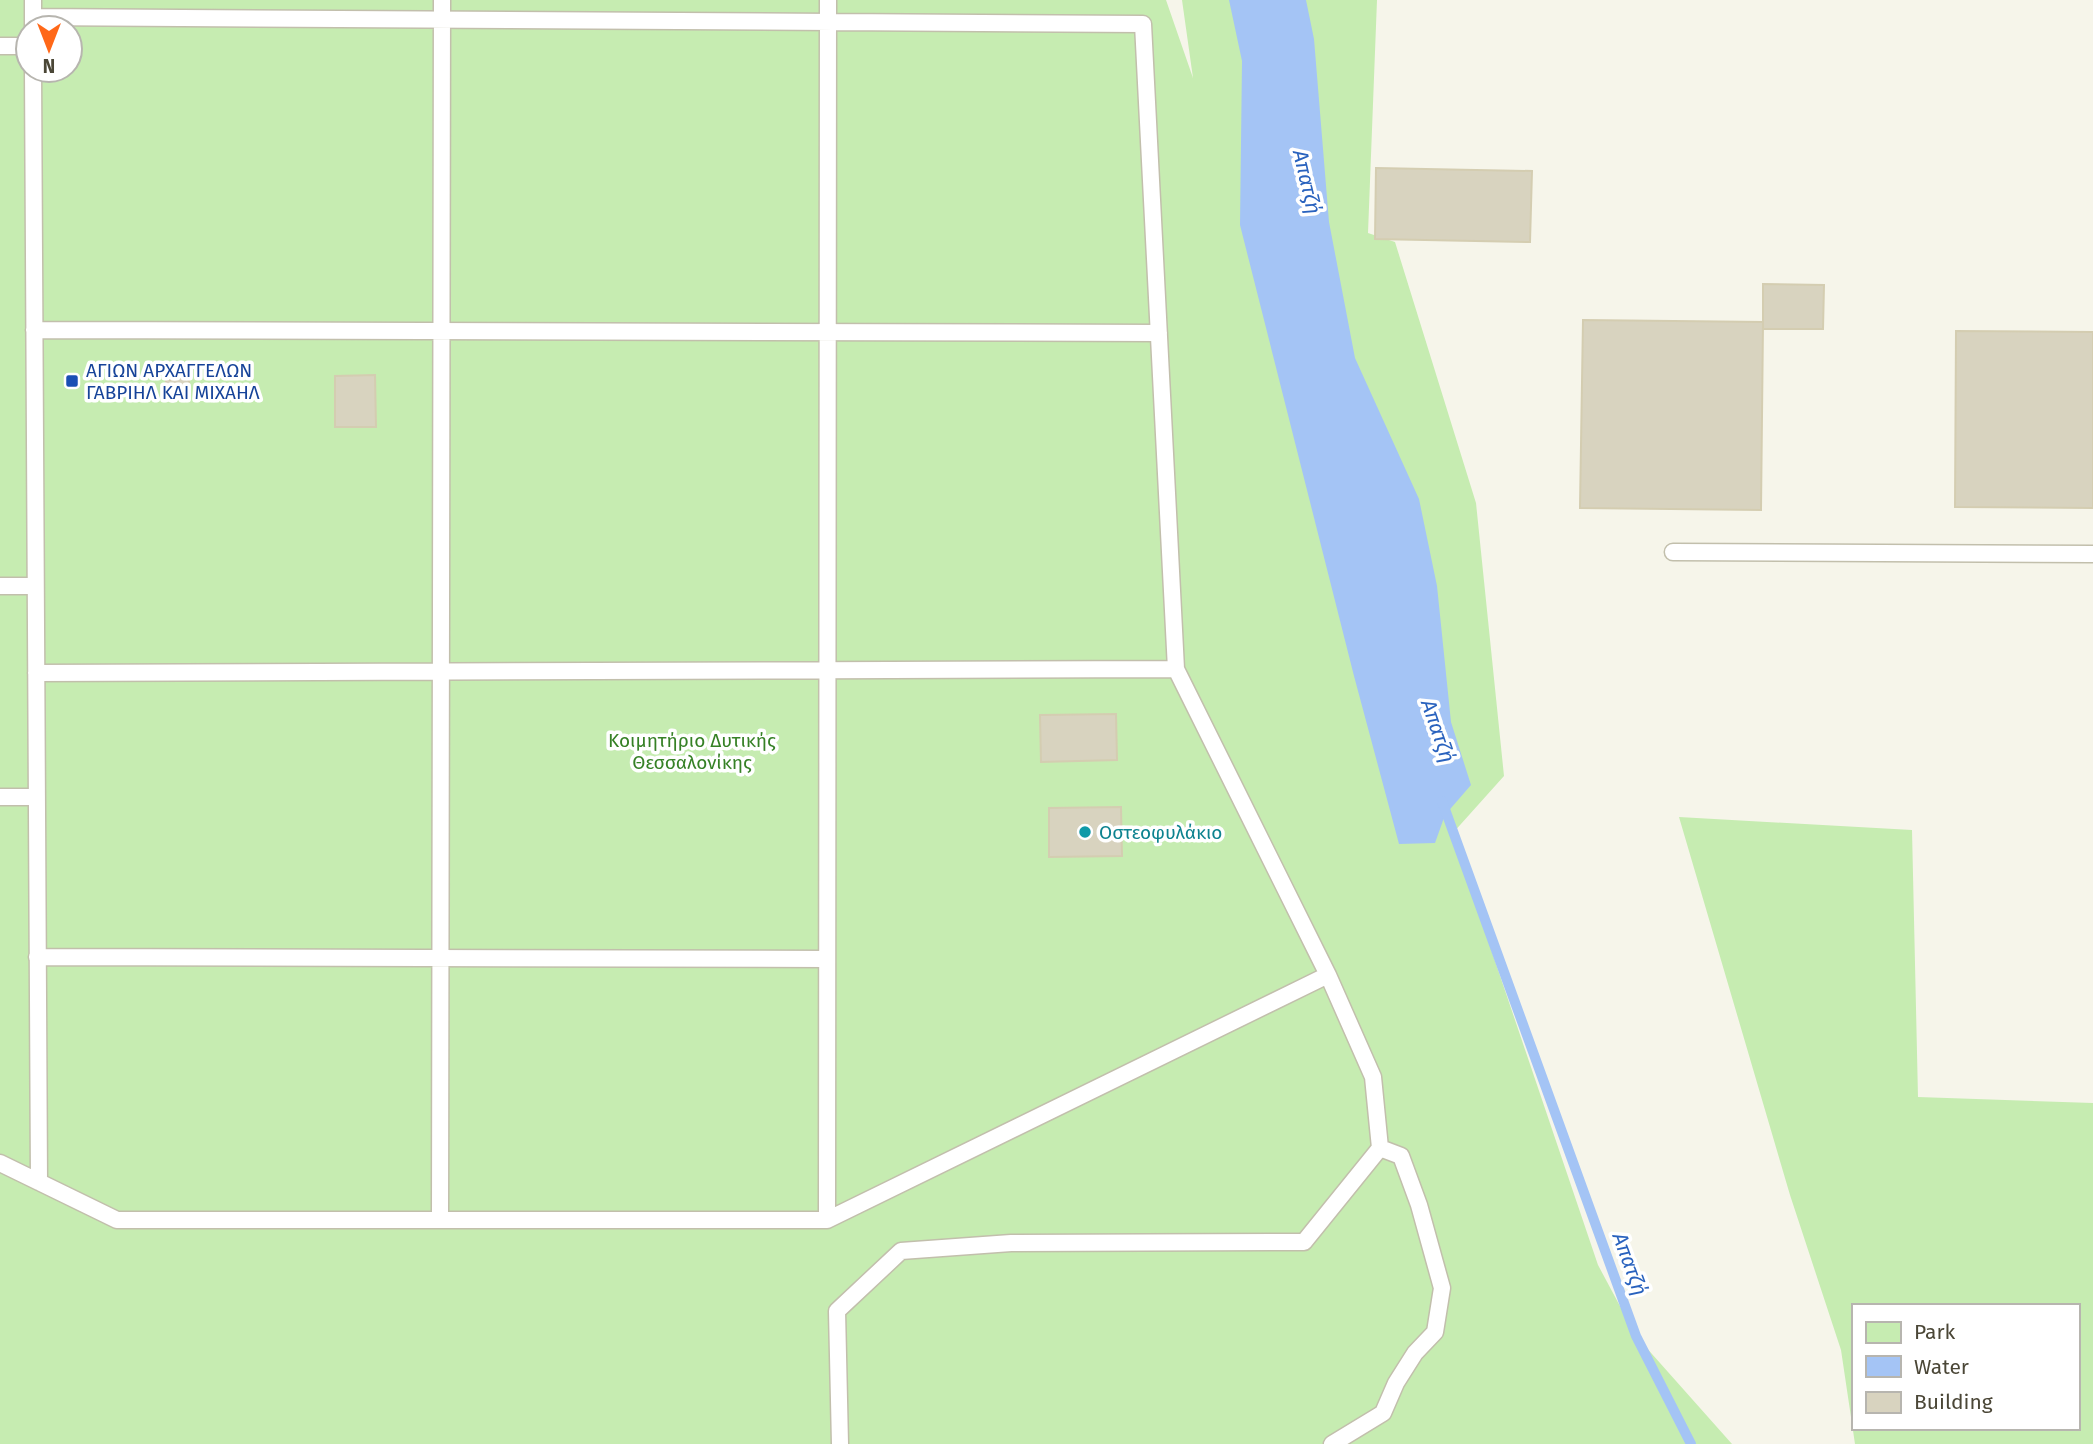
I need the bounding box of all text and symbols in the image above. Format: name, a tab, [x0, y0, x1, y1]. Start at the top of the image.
north arrow	[14, 14, 84, 84]
text: N	[43, 54, 55, 77]
water label: Απατζή	[1287, 146, 1327, 217]
place label: ΑΓΙΩΝ ΑΡΧΑΓΓΕΛΩΝ ΓΑΒΡΙΗΛ ΚΑΙ ΜΙΧΑΗΛ	[86, 359, 260, 404]
marker: ΑΓΙΩΝ ΑΡΧΑΓΓΕΛΩΝ ΓΑΒΡΙΗΛ ΚΑΙ ΜΙΧΑΗΛ	[64, 373, 80, 389]
water label: Απατζή	[1415, 695, 1461, 766]
park label: Κοιμητήριο Δυτικής Θεσσαλονίκης	[608, 729, 776, 774]
place label: Οστεοφυλάκιο	[1099, 821, 1222, 844]
marker: Οστεοφυλάκιο	[1077, 824, 1093, 840]
water label: Απατζή	[1606, 1228, 1653, 1299]
legend	[1852, 1304, 2079, 1430]
text: Park	[1914, 1319, 1956, 1345]
text: Water	[1914, 1354, 1969, 1380]
text: Building	[1914, 1389, 1993, 1415]

